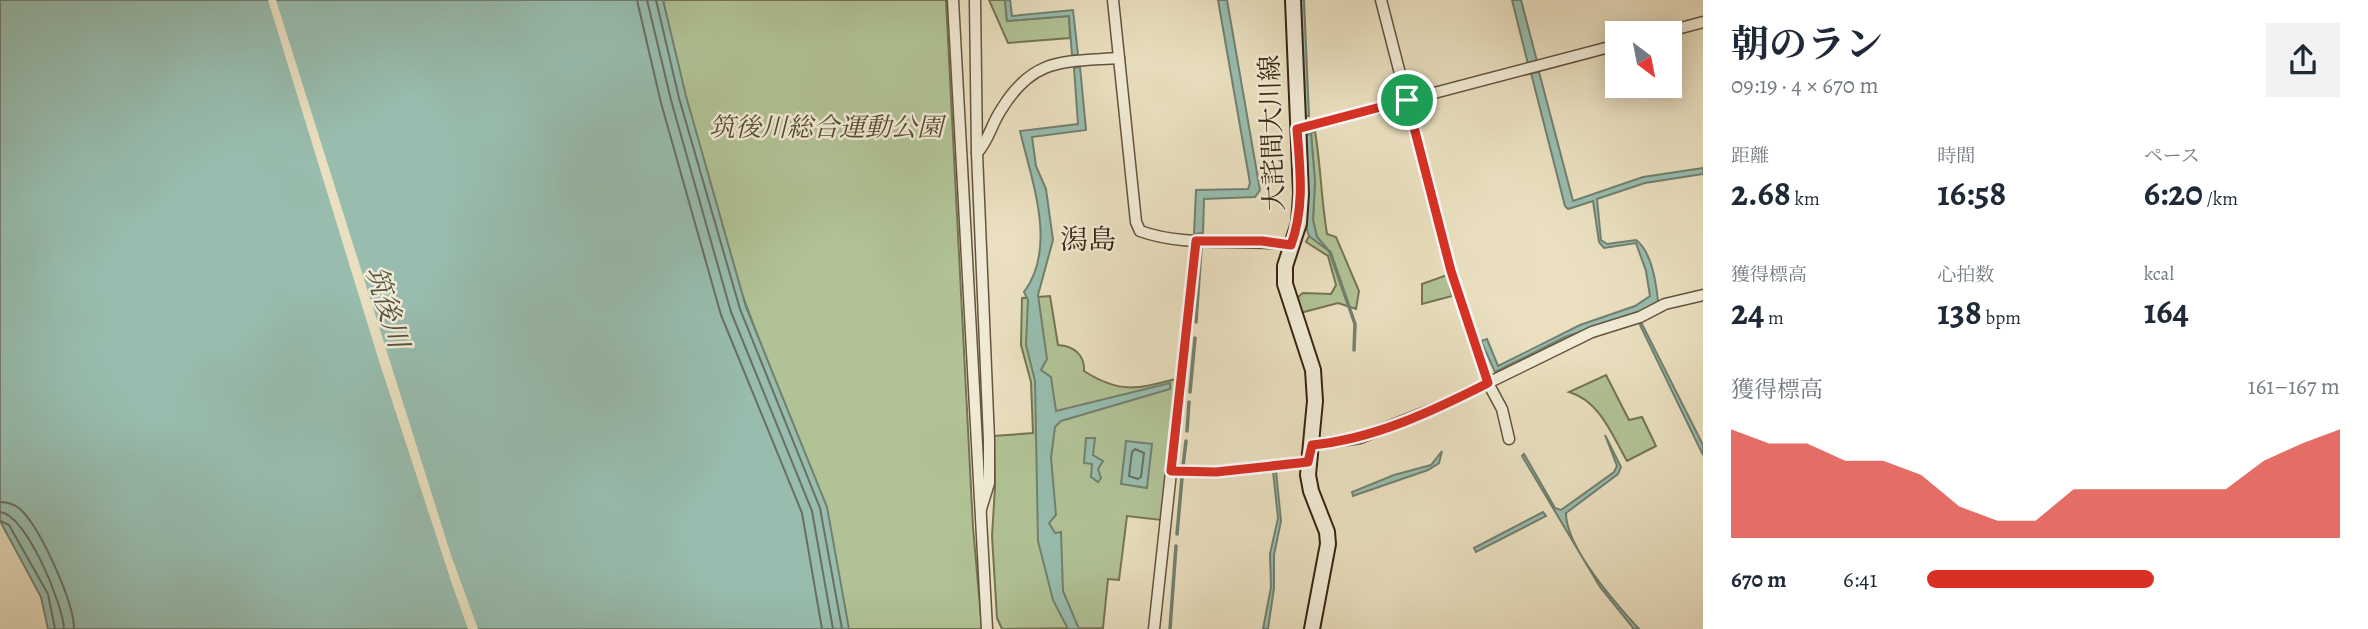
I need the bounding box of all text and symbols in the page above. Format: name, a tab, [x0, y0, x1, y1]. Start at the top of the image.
text: 朝のラン	[1731, 18, 1883, 70]
north arrow	[1605, 21, 1682, 98]
map controls	[1605, 21, 1682, 98]
button: share	[2266, 23, 2340, 97]
street label: 大詫間大川線	[1252, 54, 1292, 212]
pin	[1377, 70, 1437, 130]
text: 09:19 · 4 × 670 m	[1731, 70, 1879, 101]
icon: arrive	[1388, 81, 1426, 119]
park label: 筑後川総合運動公園	[709, 110, 947, 145]
text: 距離	[1731, 143, 1769, 169]
text: 時間	[1937, 143, 1975, 169]
text: ペース	[2144, 143, 2200, 169]
text: 2.68	[1731, 169, 1791, 217]
text: 16:58	[1937, 169, 2006, 217]
text: 6:20	[2144, 169, 2203, 217]
text: km	[1791, 186, 1820, 212]
text: /km	[2203, 186, 2238, 212]
district label: 潟島	[1060, 221, 1116, 259]
water label: 筑後川	[357, 261, 418, 356]
text: kcal	[2144, 261, 2174, 287]
text: 獲得標高	[1731, 262, 1807, 288]
text: 心拍数	[1937, 262, 1994, 288]
text: 164	[2144, 287, 2189, 335]
text: 24	[1731, 288, 1764, 336]
text: 138	[1937, 288, 1982, 336]
text: m	[1764, 305, 1784, 331]
text: bpm	[1982, 305, 2021, 331]
text: 161–167 m	[2248, 371, 2340, 402]
text: 獲得標高	[1731, 374, 1823, 405]
text: 670 m	[1731, 564, 1786, 595]
text: 6:41	[1843, 564, 1877, 595]

